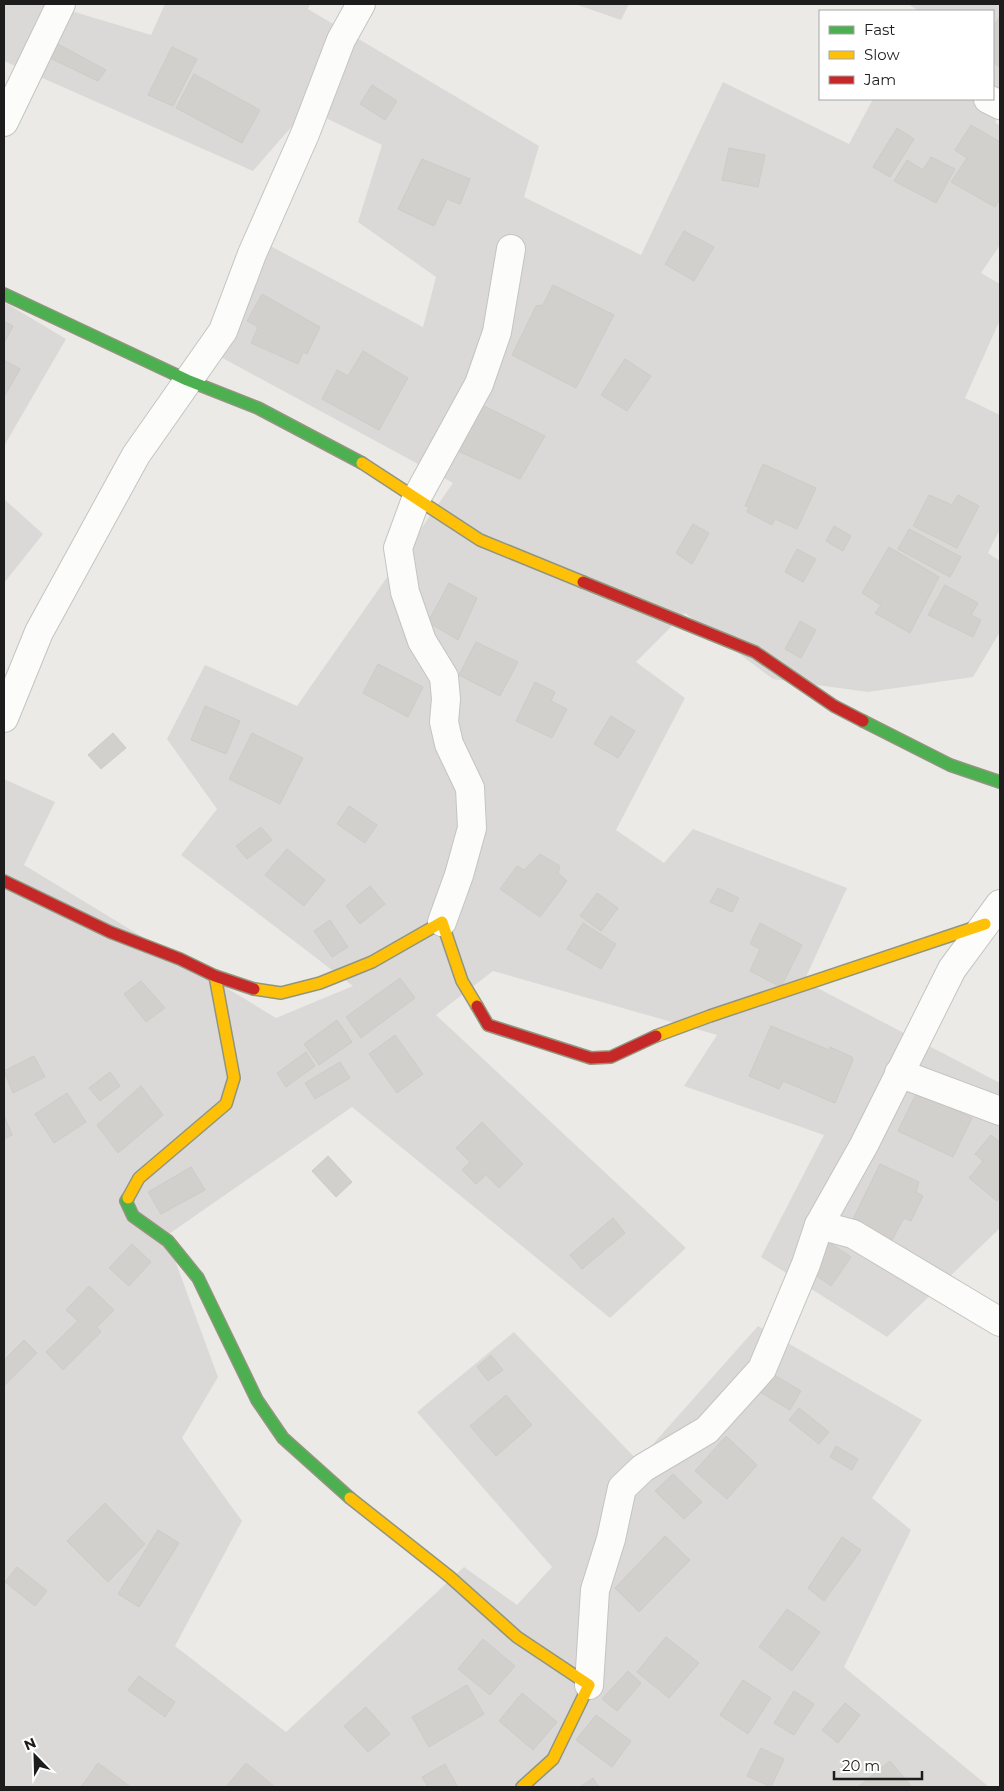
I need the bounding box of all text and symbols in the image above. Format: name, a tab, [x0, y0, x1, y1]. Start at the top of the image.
legend	[819, 10, 994, 100]
text: Fast	[864, 20, 895, 39]
text: Slow	[864, 45, 900, 64]
text: Jam	[863, 70, 896, 89]
north arrow	[10, 1731, 60, 1781]
text: N	[21, 1734, 39, 1755]
scale bar	[834, 1748, 922, 1780]
text: 20 m	[842, 1756, 880, 1775]

